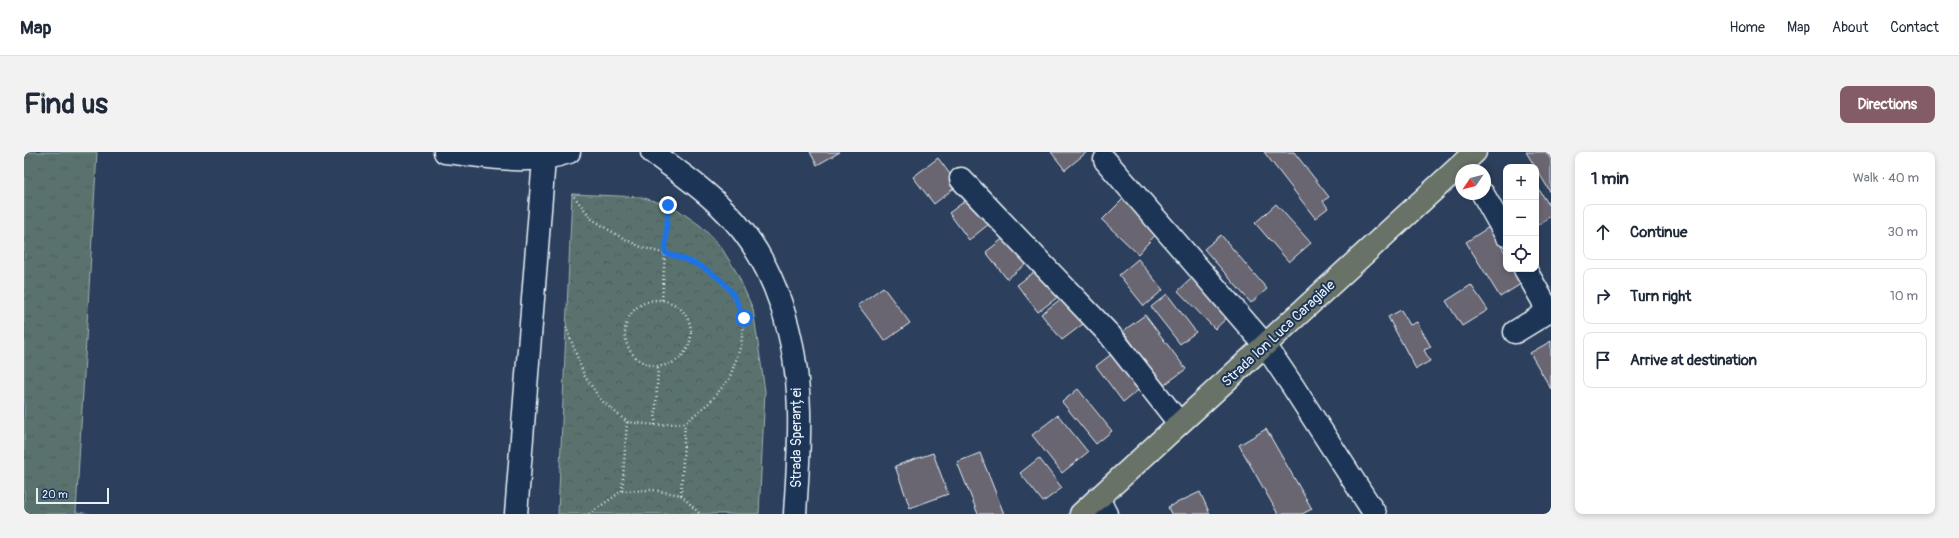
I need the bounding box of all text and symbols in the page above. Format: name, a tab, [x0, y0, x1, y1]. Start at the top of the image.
text: Map	[20, 16, 51, 40]
text: Home	[1730, 19, 1765, 36]
text: Map	[1787, 19, 1810, 36]
text: About	[1832, 19, 1868, 36]
text: Contact	[1890, 19, 1939, 36]
button: Directions	[1840, 86, 1935, 123]
text: Find us	[24, 87, 108, 122]
north arrow	[1455, 164, 1491, 200]
map controls	[1503, 164, 1539, 272]
button: +	[1503, 164, 1539, 200]
text: 1 min	[1591, 168, 1629, 189]
text: Walk · 40 m	[1853, 170, 1919, 186]
route end	[659, 196, 677, 214]
button: −	[1503, 200, 1539, 236]
icon: ahead	[1592, 221, 1614, 243]
text: Continue	[1630, 223, 1688, 242]
text: 30 m	[1888, 224, 1918, 240]
button: locate	[1503, 236, 1539, 272]
street label: Strada Ion Luca Caragiale	[1218, 276, 1339, 390]
icon: right	[1592, 285, 1614, 307]
text: Turn right	[1630, 287, 1691, 306]
text: 10 m	[1890, 288, 1918, 304]
route start	[735, 309, 753, 327]
icon: arrive	[1592, 349, 1614, 371]
text: Arrive at destination	[1630, 351, 1757, 370]
street label: Strada Speranței	[788, 387, 805, 488]
scale bar	[36, 486, 109, 505]
text: 20 m	[42, 488, 68, 501]

